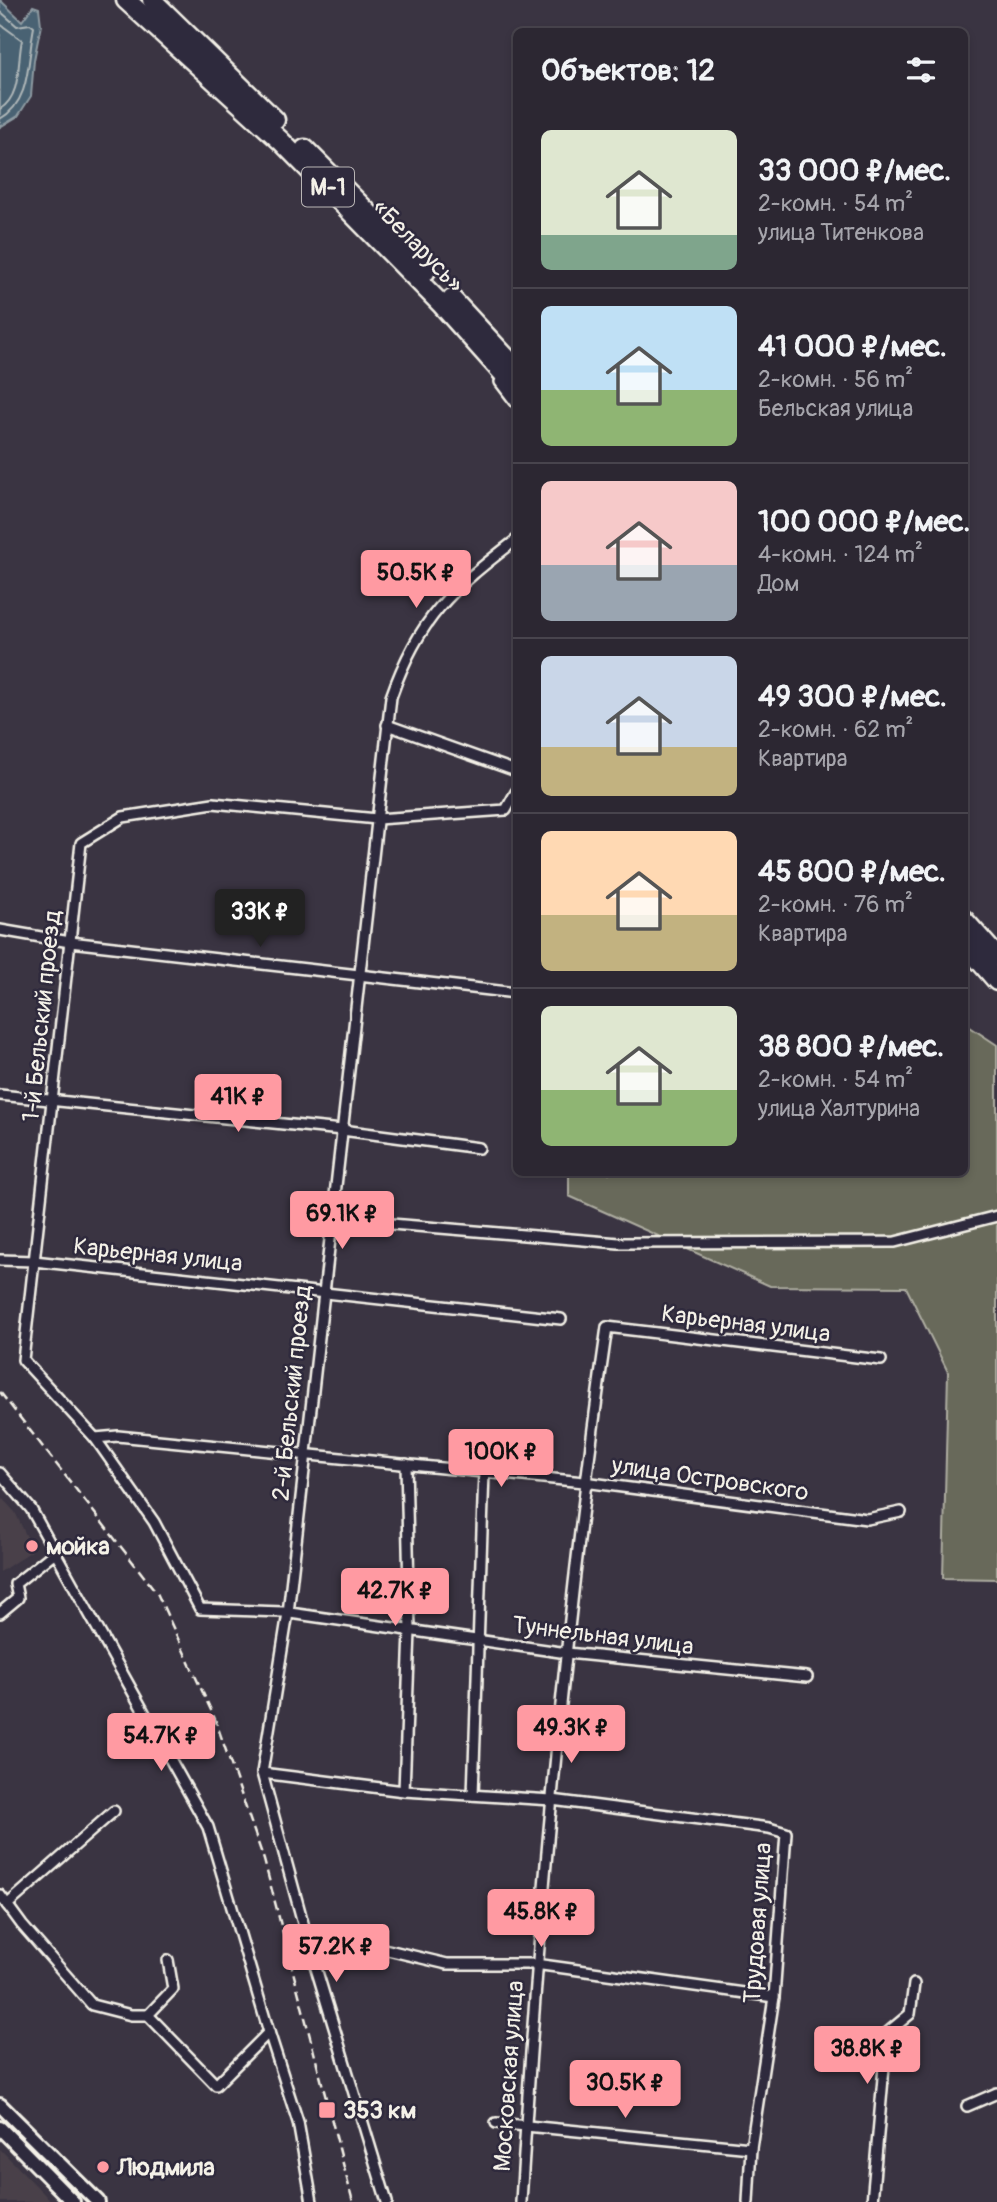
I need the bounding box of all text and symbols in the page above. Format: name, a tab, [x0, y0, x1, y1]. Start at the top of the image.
icon: filters	[902, 51, 940, 89]
text: Объектов: 12	[541, 52, 715, 89]
text: 33 000 ₽/мес.	[758, 152, 951, 189]
icon: home	[597, 158, 681, 242]
road number: М-1	[302, 168, 354, 206]
text: 2-комн. · 54 m²	[758, 189, 913, 218]
street label: «Беларусь»	[366, 193, 470, 299]
text: улица Титенкова	[758, 218, 924, 247]
text: 41 000 ₽/мес.	[758, 328, 947, 365]
icon: home	[597, 334, 681, 418]
text: 2-комн. · 56 m²	[758, 365, 913, 394]
text: Бельская улица	[758, 394, 913, 423]
text: 100 000 ₽/мес.	[758, 503, 970, 540]
icon: home	[597, 509, 681, 593]
text: 4-комн. · 124 m²	[758, 540, 923, 569]
pin: 50.5K ₽	[351, 550, 481, 610]
text: 50.5K ₽	[377, 558, 455, 587]
text: Дом	[758, 569, 799, 598]
text: 49 300 ₽/мес.	[758, 678, 947, 715]
icon: home	[597, 684, 681, 768]
text: 2-комн. · 62 m²	[758, 715, 913, 744]
text: Квартира	[758, 744, 847, 773]
text: 45 800 ₽/мес.	[758, 853, 946, 890]
icon: home	[597, 859, 681, 943]
pin: 33K ₽	[211, 890, 309, 949]
text: 2-комн. · 76 m²	[758, 890, 913, 919]
text: 33K ₽	[231, 897, 289, 926]
street label: 1-й Бельский проезд	[16, 908, 68, 1123]
text: Квартира	[758, 919, 847, 948]
text: 38 800 ₽/мес.	[758, 1028, 944, 1065]
icon: home	[597, 1034, 681, 1118]
text: 2-комн. · 54 m²	[758, 1065, 913, 1094]
pin: 41K ₽	[189, 1074, 287, 1134]
text: 41K ₽	[211, 1082, 266, 1111]
text: улица Халтурина	[758, 1094, 920, 1123]
pin: 69.1K ₽	[277, 1192, 407, 1251]
text: 69.1K ₽	[306, 1199, 378, 1228]
street label: Карьерная улица	[72, 1232, 244, 1278]
street label: 2-й Бельский проезд	[266, 1283, 318, 1502]
street label: Карьерная улица	[660, 1299, 832, 1349]
pin: 100K ₽	[444, 1430, 558, 1489]
text: 100K ₽	[464, 1437, 538, 1466]
street label: улица Островского	[609, 1451, 810, 1507]
place label: мойка	[46, 1532, 110, 1561]
marker: мойка	[24, 1538, 40, 1554]
pin: 42.7K ₽	[330, 1568, 460, 1628]
text: 42.7K ₽	[357, 1576, 433, 1605]
street label: Туннельная улица	[511, 1610, 695, 1662]
pin: 49.3K ₽	[506, 1706, 636, 1765]
text: 49.3K ₽	[533, 1713, 609, 1742]
pin: 54.7K ₽	[96, 1714, 226, 1773]
text: 54.7K ₽	[123, 1721, 199, 1750]
street label: Трудовая улица	[738, 1841, 778, 2005]
pin: 45.8K ₽	[476, 1890, 606, 1949]
text: 45.8K ₽	[503, 1897, 579, 1926]
pin: 57.2K ₽	[271, 1924, 401, 1984]
text: 57.2K ₽	[298, 1932, 374, 1961]
street label: Московская улица	[488, 1980, 530, 2172]
pin: 38.8K ₽	[802, 2026, 932, 2086]
text: 38.8K ₽	[830, 2034, 904, 2063]
pin: 30.5K ₽	[560, 2060, 690, 2120]
text: 30.5K ₽	[586, 2068, 664, 2097]
place label: 353 км	[343, 2096, 416, 2125]
marker: 353 км	[317, 2100, 337, 2120]
place label: Людмила	[116, 2153, 215, 2182]
marker: Людмила	[95, 2159, 111, 2175]

